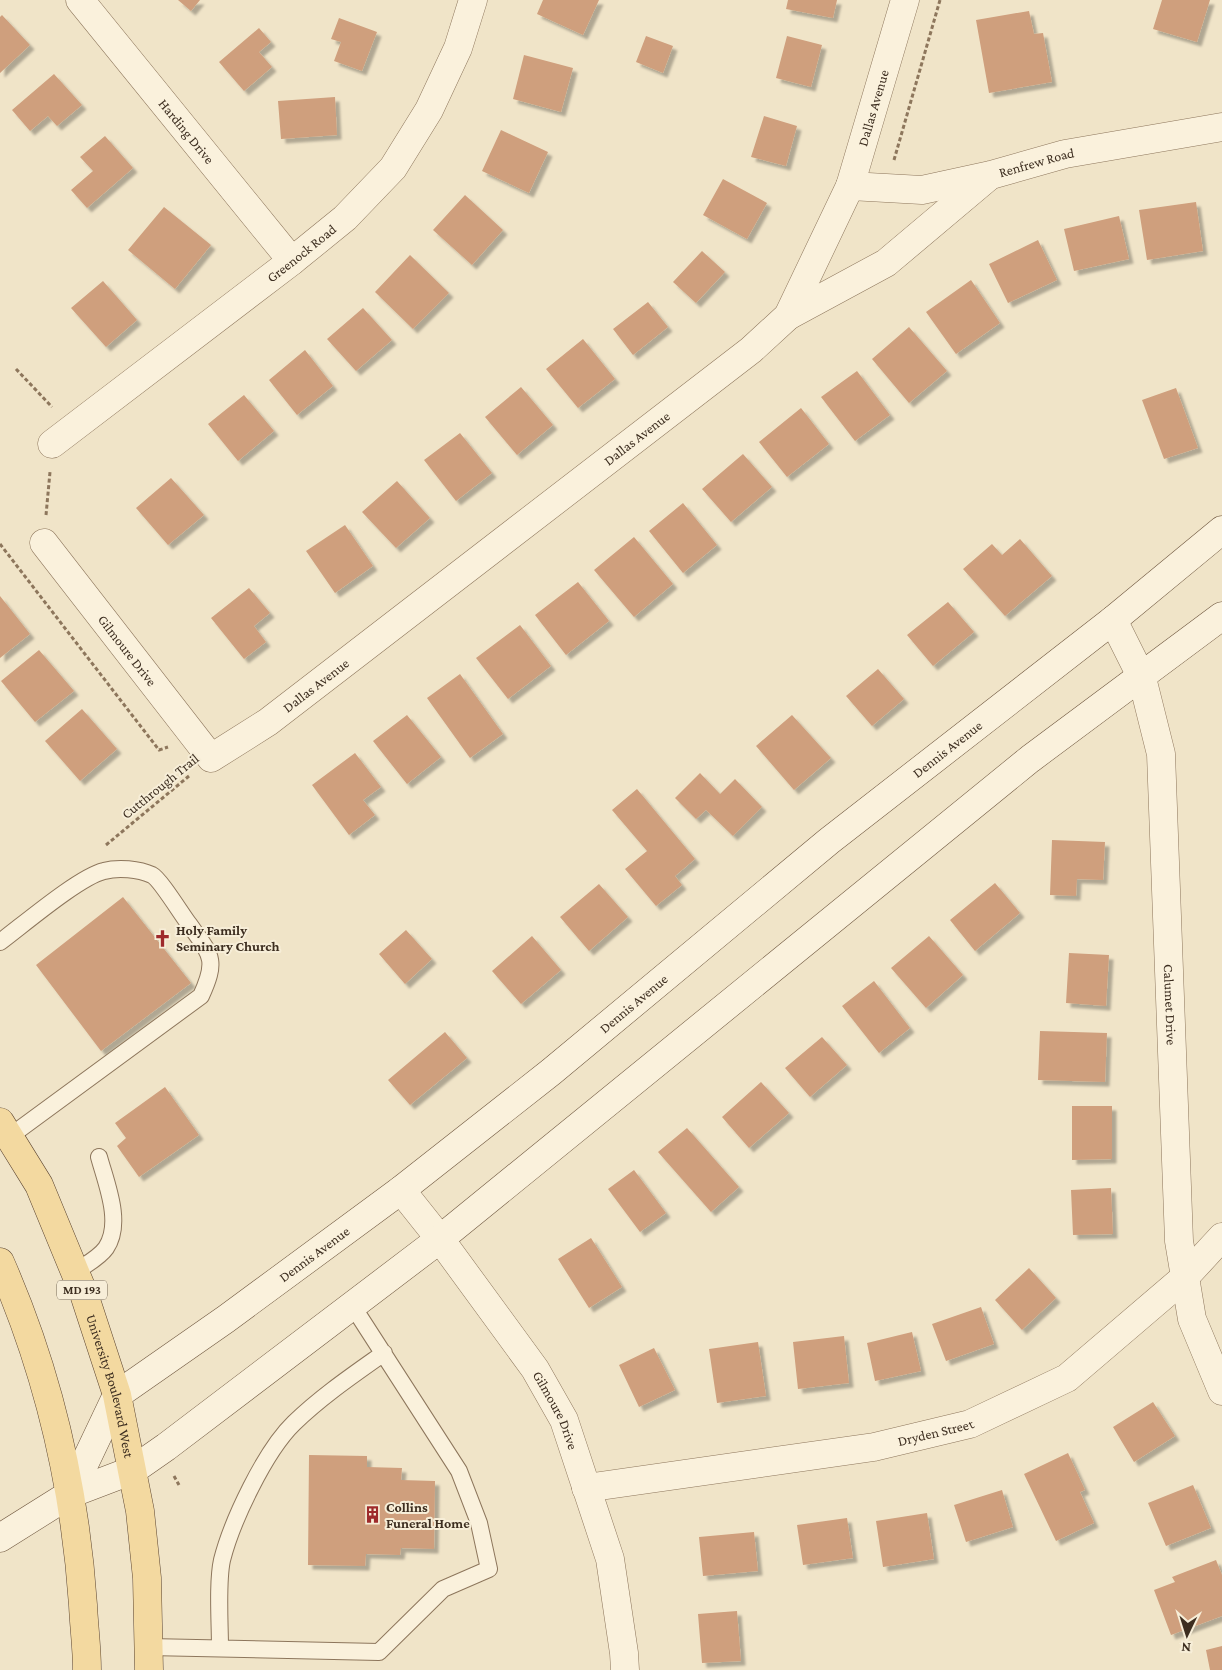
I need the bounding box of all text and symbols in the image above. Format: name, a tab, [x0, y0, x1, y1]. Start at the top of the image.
street label: Dallas Avenue	[854, 68, 892, 148]
street label: Harding Drive	[155, 96, 218, 167]
street label: Renfrew Road	[997, 144, 1076, 180]
street label: Greenock Road	[264, 220, 340, 285]
street label: Dallas Avenue	[600, 408, 673, 469]
street label: Gilmoure Drive	[95, 612, 160, 689]
street label: Dallas Avenue	[280, 655, 352, 716]
street label: Dennis Avenue	[909, 717, 985, 781]
street label: Cutthrough Trail	[118, 750, 202, 822]
place label: Holy Family Seminary Church	[176, 922, 279, 954]
church icon: Holy Family Seminary Church	[152, 928, 172, 948]
street label: Calumet Drive	[1161, 964, 1180, 1045]
street label: Dennis Avenue	[596, 971, 671, 1036]
street label: Dennis Avenue	[276, 1223, 353, 1285]
road number: MD 193	[57, 1280, 107, 1300]
street label: University Boulevard West	[83, 1312, 137, 1460]
street label: Gilmoure Drive	[530, 1368, 581, 1452]
street label: Dryden Street	[896, 1415, 976, 1449]
place label: Collins Funeral Home	[386, 1499, 470, 1531]
building icon: Collins Funeral Home	[362, 1505, 382, 1525]
north arrow	[1162, 1610, 1212, 1660]
text: N	[1180, 1640, 1191, 1656]

